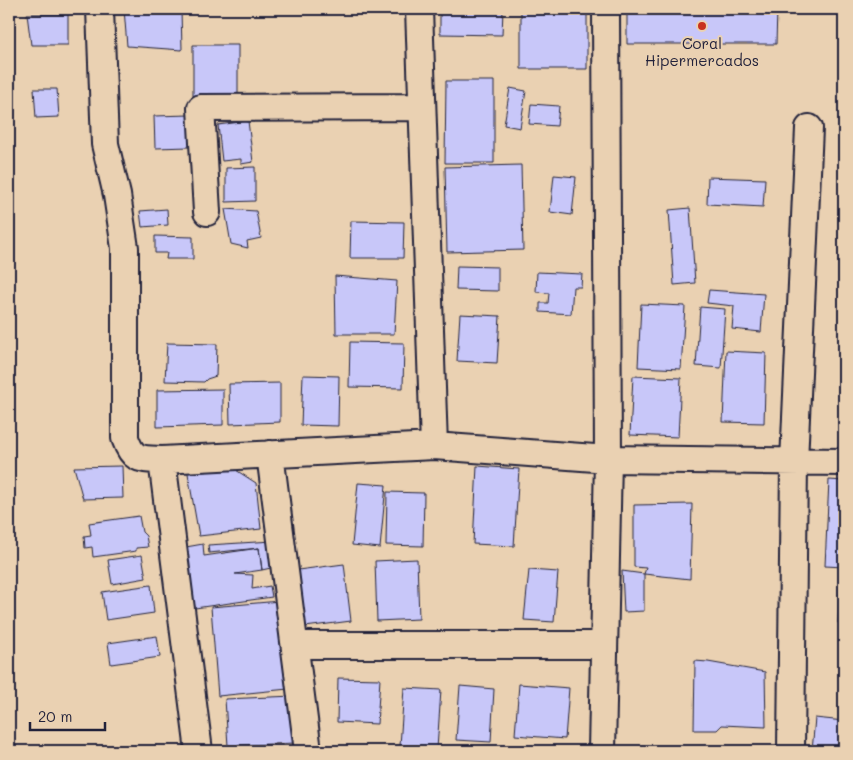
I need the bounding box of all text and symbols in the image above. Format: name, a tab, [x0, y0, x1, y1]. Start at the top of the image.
marker: Coral Hipermercados	[696, 20, 708, 32]
place label: Coral Hipermercados	[645, 33, 759, 70]
scale bar	[30, 700, 105, 732]
text: 20 m	[38, 706, 72, 726]

